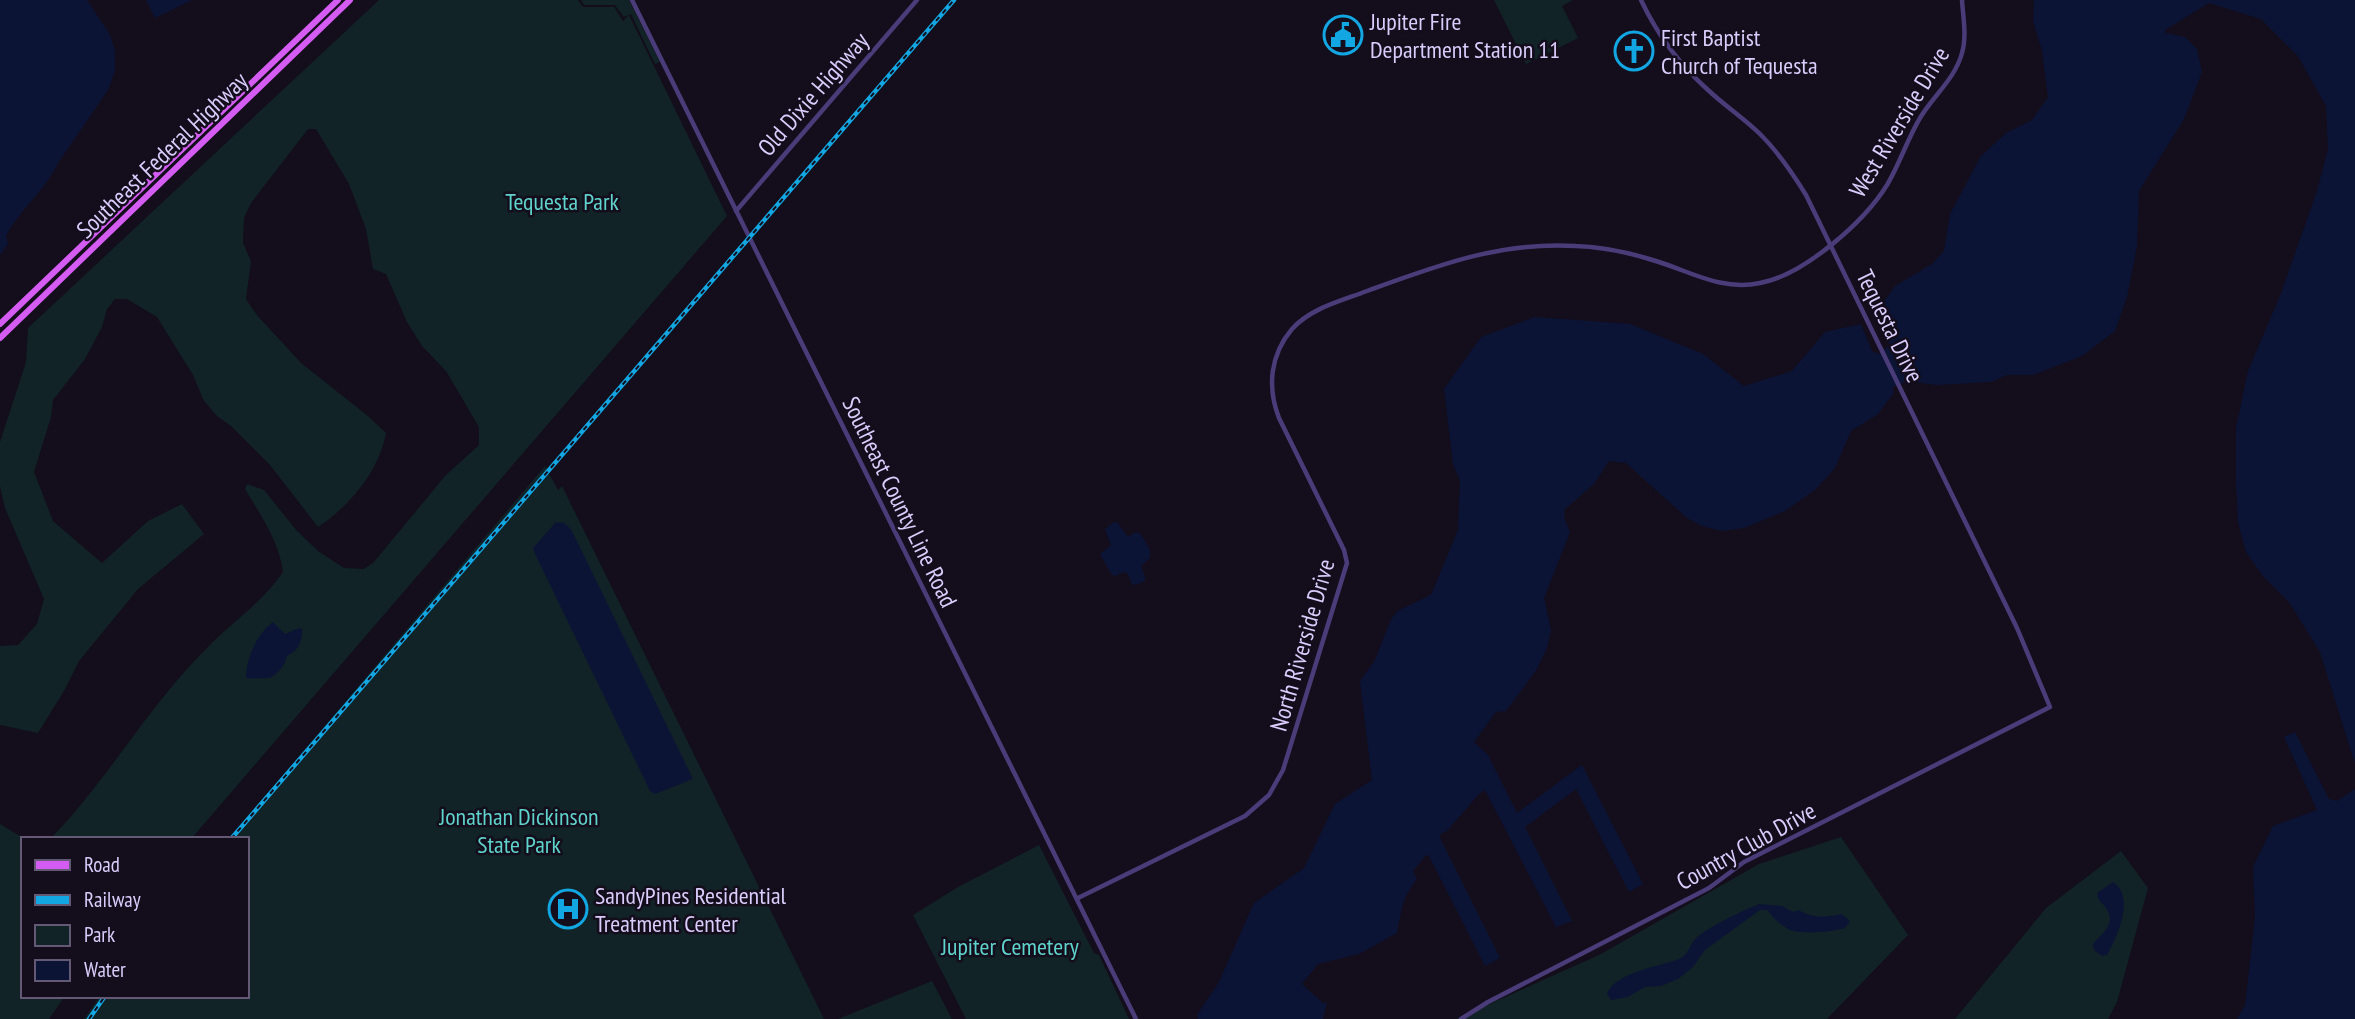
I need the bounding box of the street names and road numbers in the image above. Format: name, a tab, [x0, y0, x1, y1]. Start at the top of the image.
street label: Old Dixie Highway	[751, 26, 875, 162]
street label: West Riverside Drive	[1842, 41, 1956, 203]
street label: Southeast Federal Highway	[70, 65, 254, 245]
street label: Tequesta Drive	[1849, 265, 1931, 387]
street label: Southeast County Line Road	[836, 392, 964, 612]
street label: North Riverside Drive	[1263, 555, 1341, 735]
street label: Country Club Drive	[1671, 795, 1821, 897]

